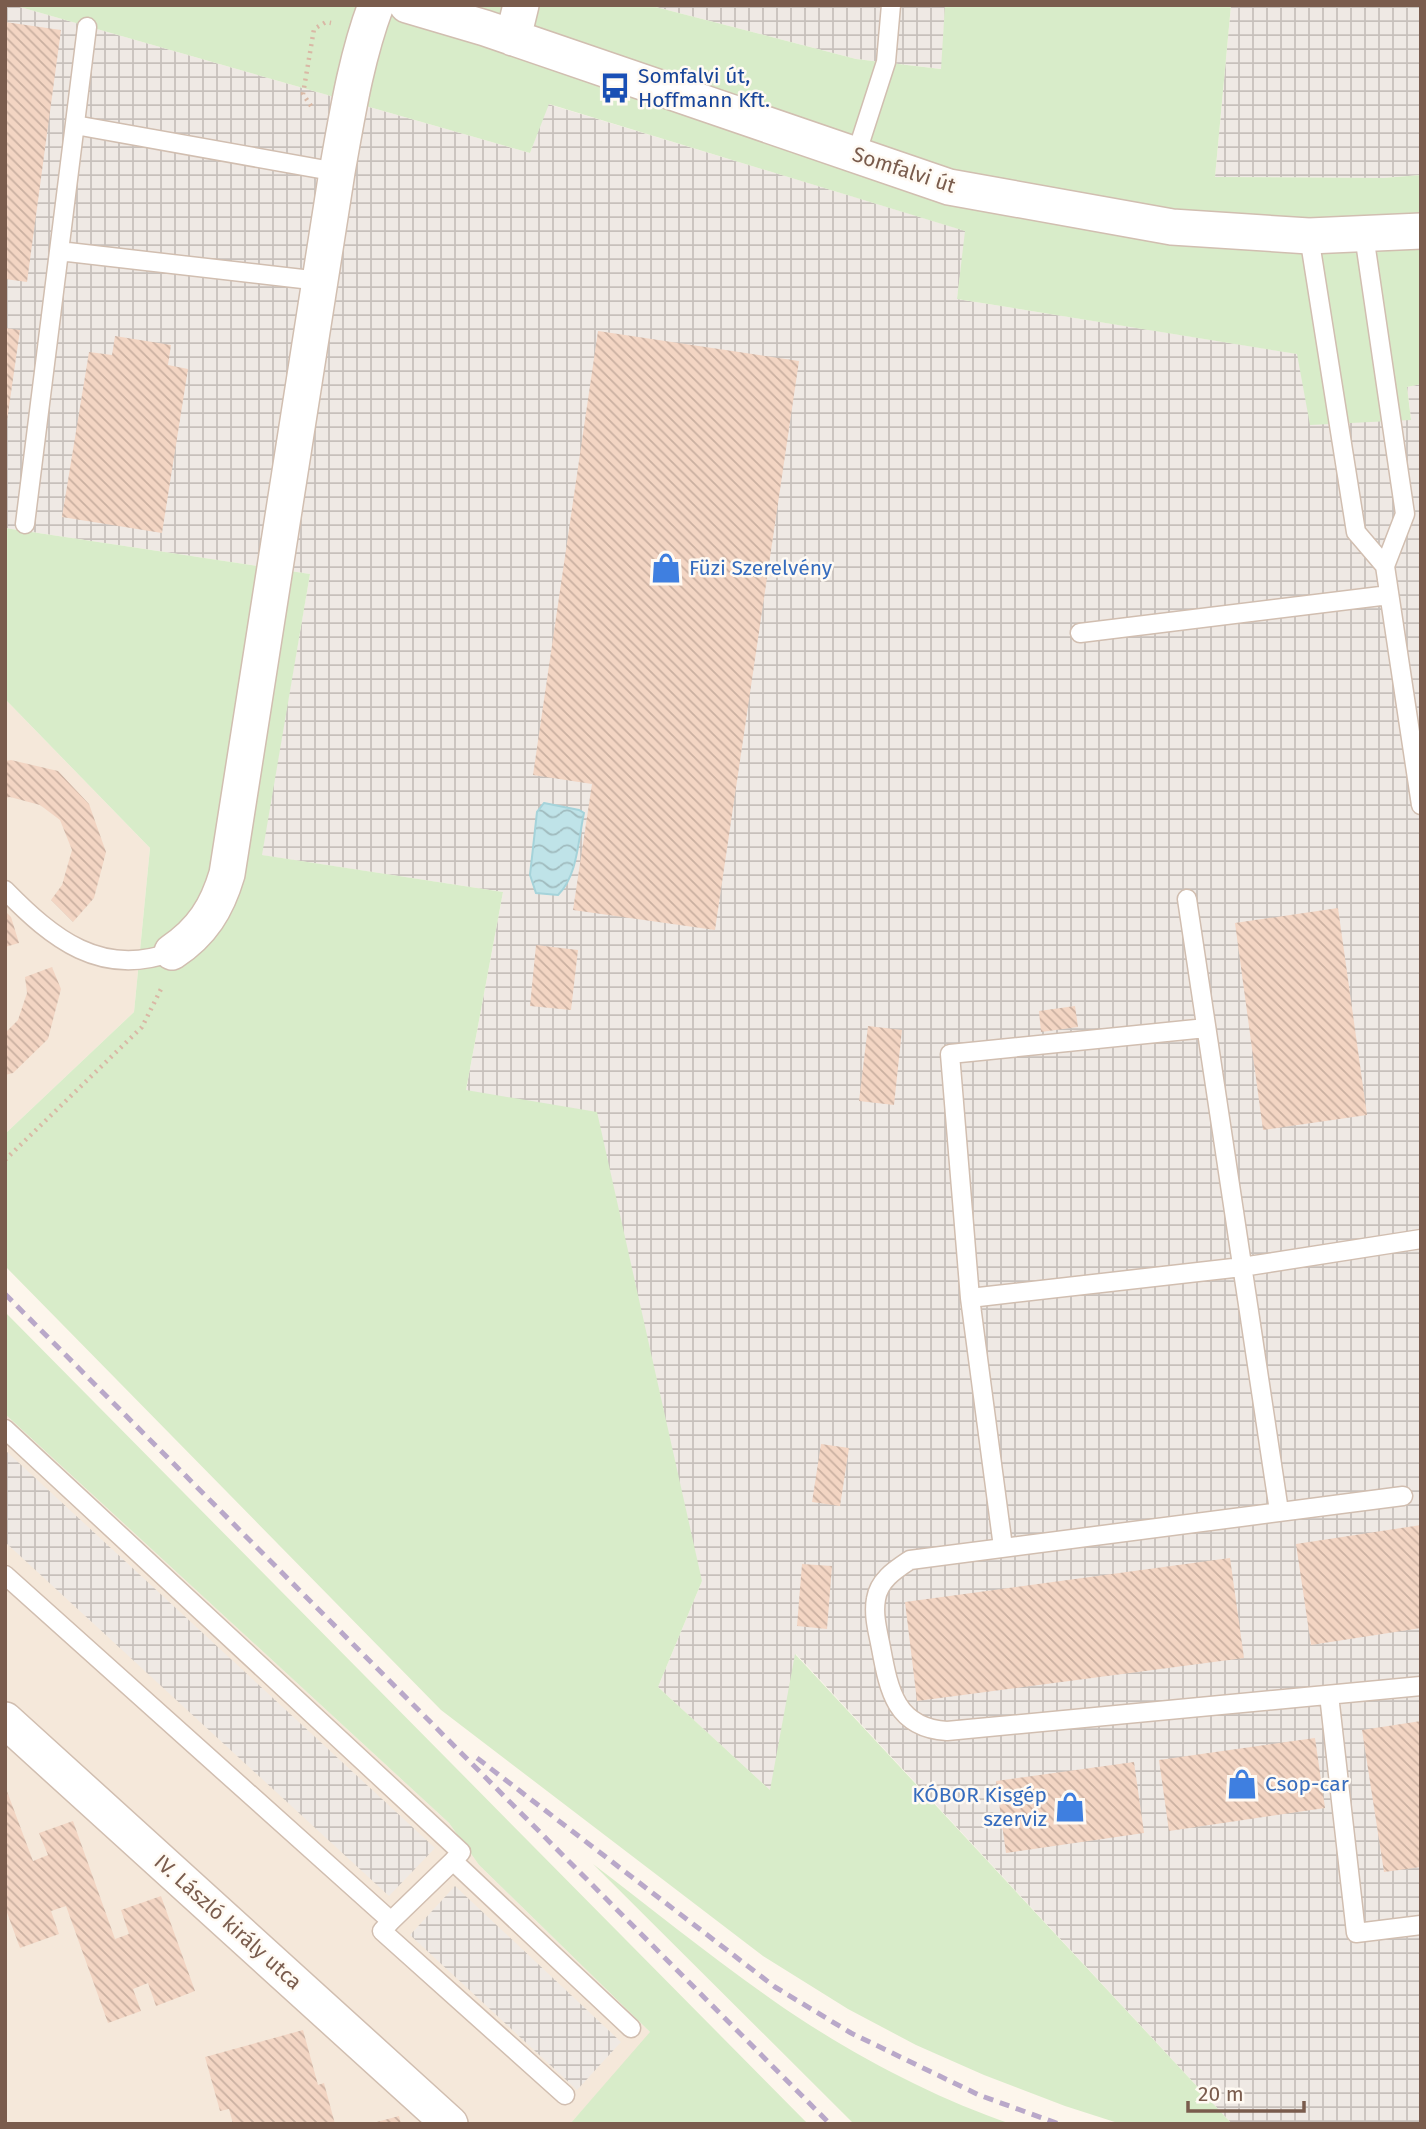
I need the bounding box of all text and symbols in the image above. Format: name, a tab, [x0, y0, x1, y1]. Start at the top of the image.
place label: Somfalvi út, Hoffmann Kft.	[638, 63, 770, 113]
bus stop icon: Somfalvi út, Hoffmann Kft.	[598, 71, 632, 105]
street label: Somfalvi út	[849, 141, 959, 199]
shop icon: Füzi Szerelvény	[649, 551, 683, 585]
place label: Füzi Szerelvény	[689, 555, 833, 581]
shop icon: Csop-car	[1225, 1767, 1259, 1801]
place label: Csop-car	[1265, 1771, 1349, 1797]
place label: KÓBOR Kisgép szerviz	[912, 1782, 1047, 1832]
shop icon: KÓBOR Kisgép szerviz	[1053, 1790, 1087, 1824]
street label: IV. László király utca	[149, 1849, 307, 1995]
scale bar	[1188, 2070, 1304, 2114]
text: 20 m	[1198, 2081, 1244, 2107]

